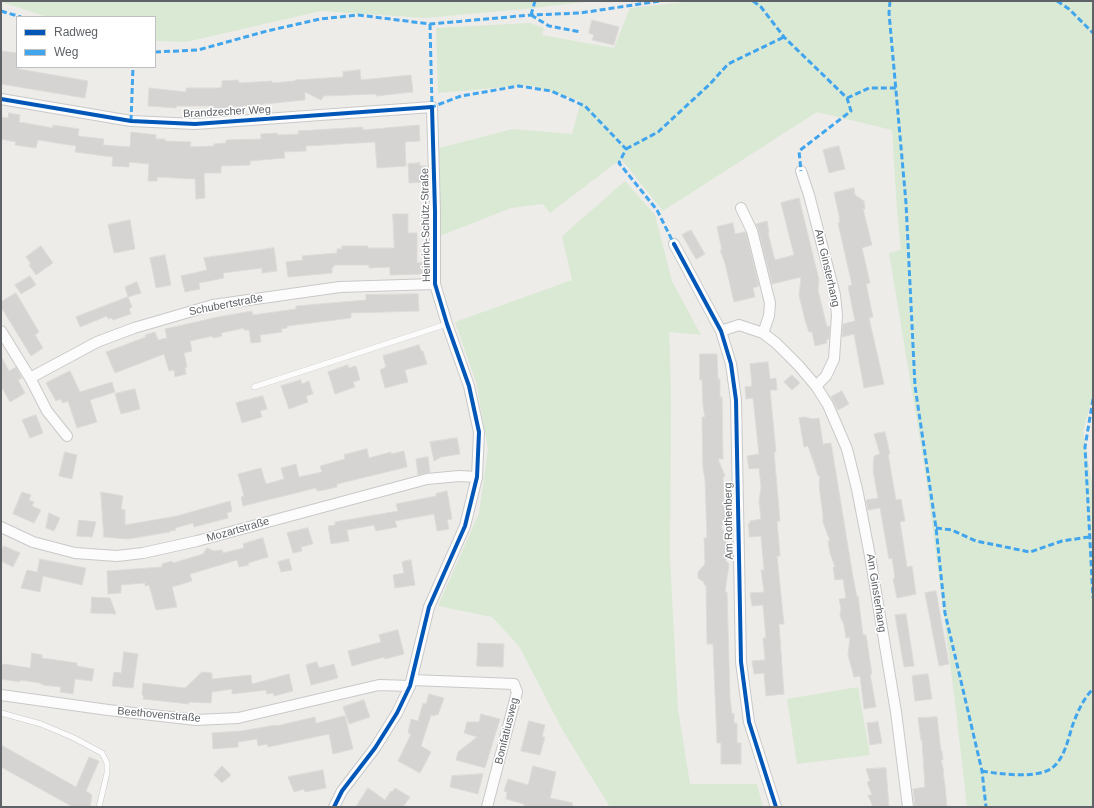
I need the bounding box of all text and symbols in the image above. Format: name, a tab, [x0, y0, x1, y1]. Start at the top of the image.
legend	[16, 16, 156, 68]
text: Radweg	[54, 25, 98, 39]
text: Weg	[54, 45, 78, 59]
street label: Brandzecher Weg	[183, 103, 271, 121]
street label: Heinrich-Schütz-Straße	[418, 168, 434, 282]
street label: Am Ginsterhang	[812, 228, 842, 308]
street label: Schubertstraße	[188, 291, 264, 319]
street label: Am Rothenberg	[722, 482, 736, 560]
street label: Mozartstraße	[205, 515, 271, 545]
street label: Am Ginsterhang	[863, 553, 889, 633]
street label: Bonifatiusweg	[492, 696, 522, 766]
street label: Beethovenstraße	[117, 705, 201, 725]

